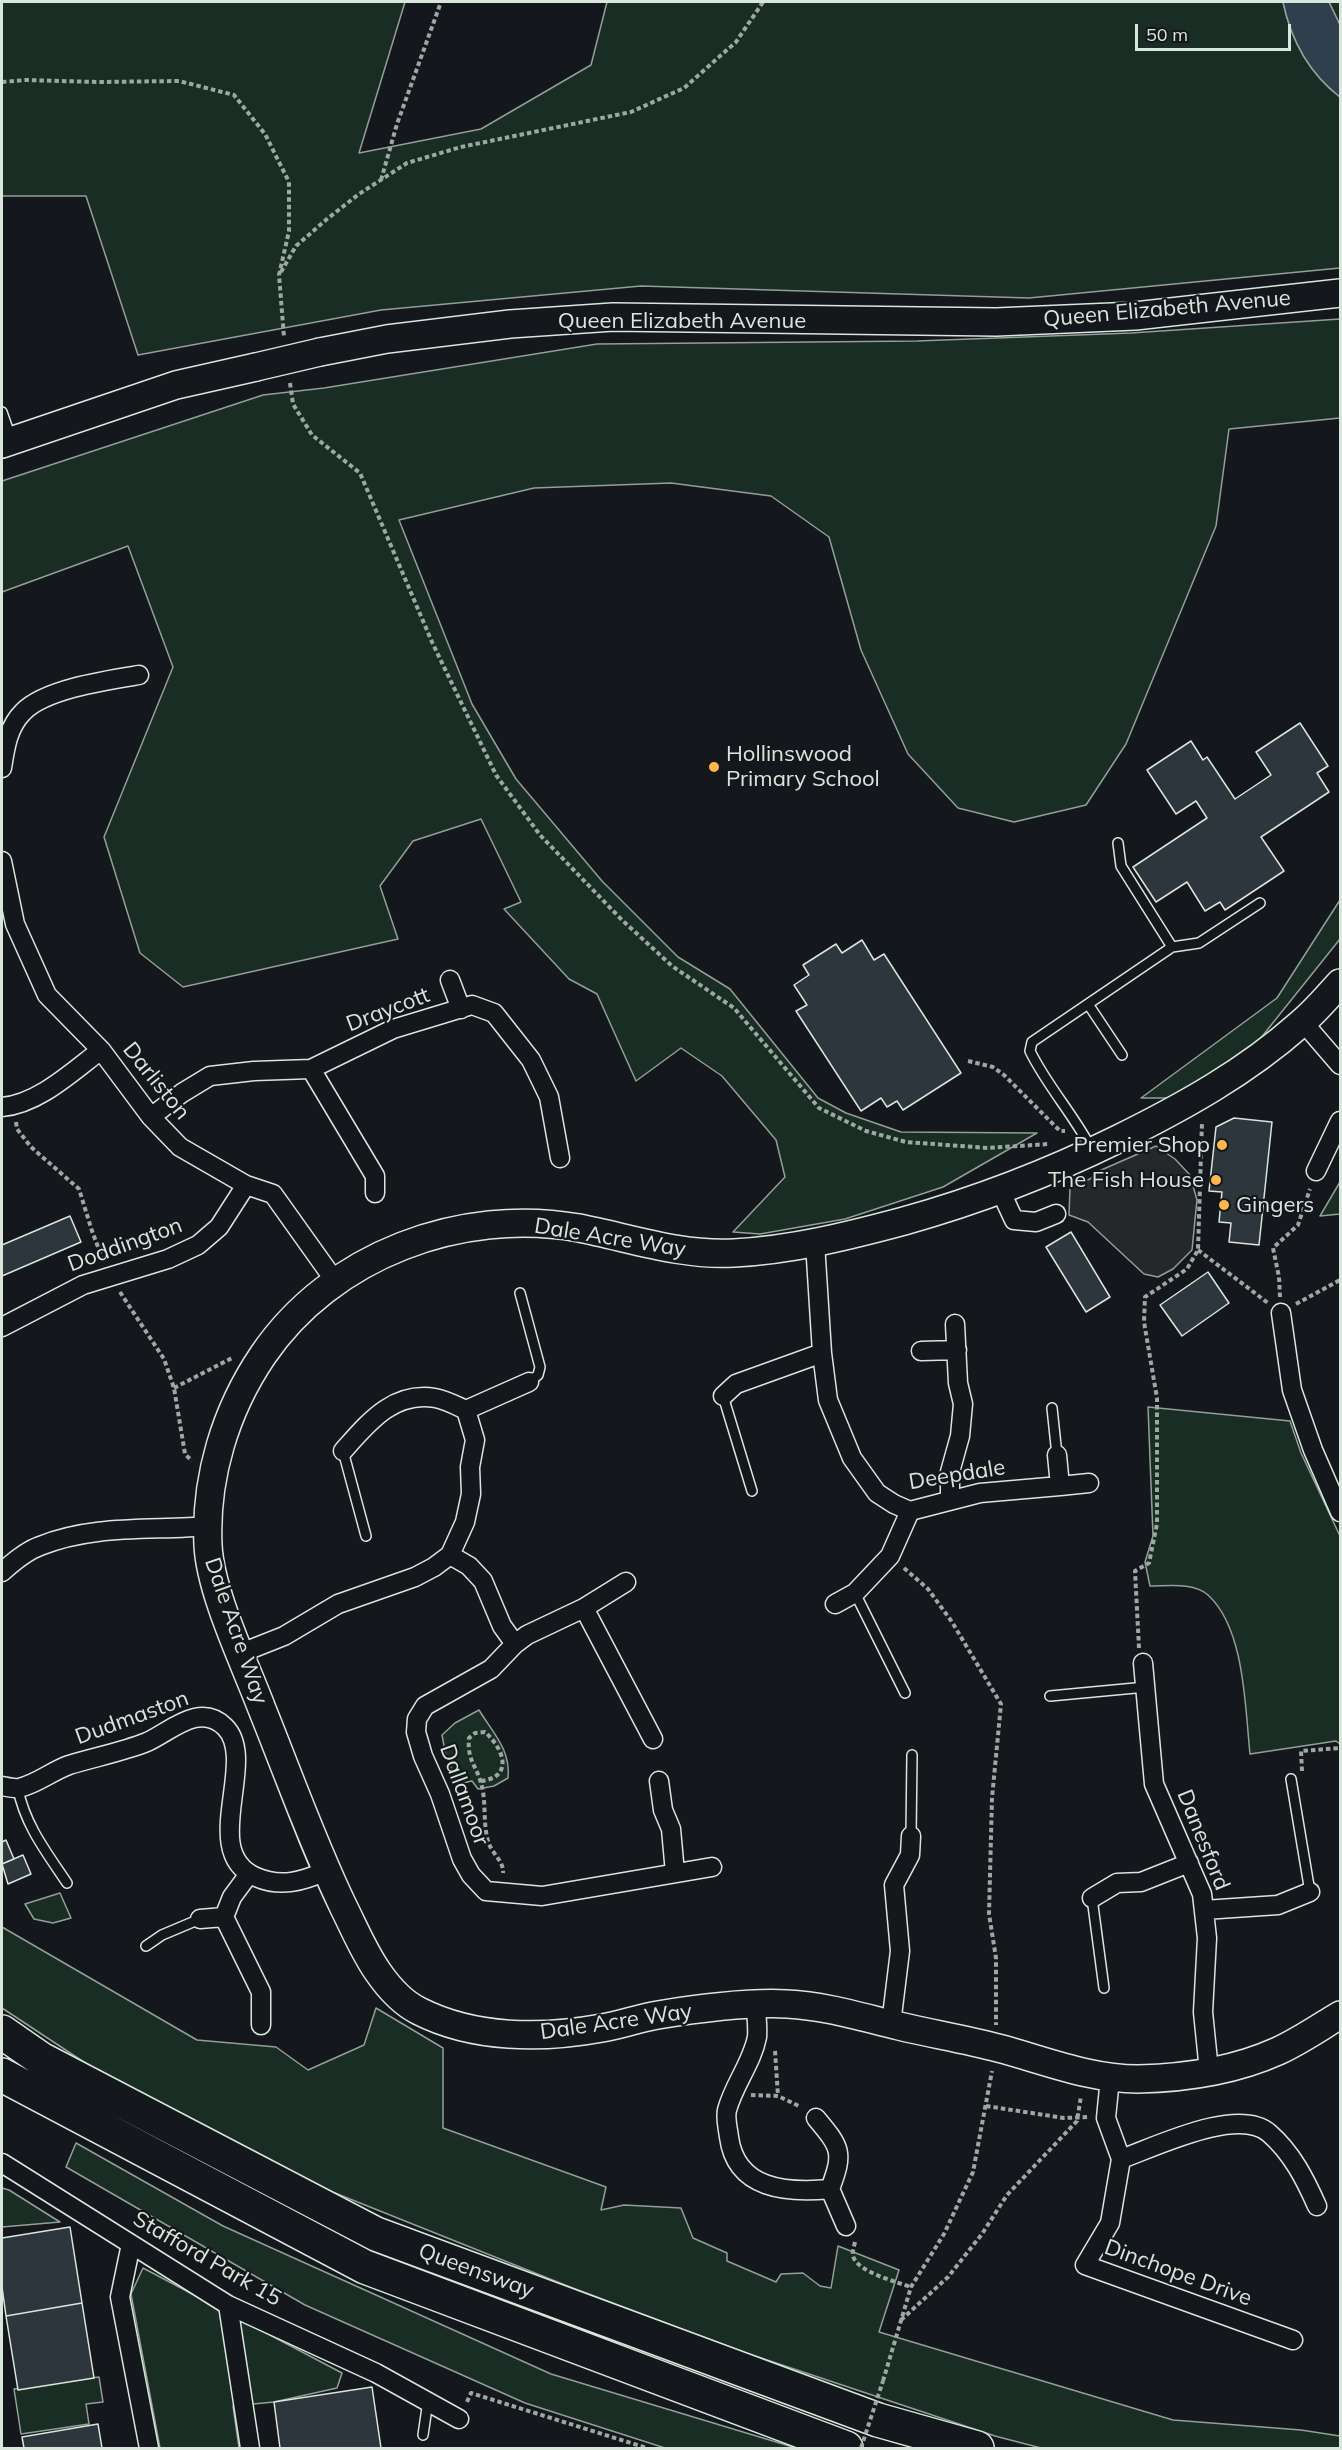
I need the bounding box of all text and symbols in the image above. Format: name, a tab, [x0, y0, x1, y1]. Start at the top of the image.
scale bar	[1138, 12, 1294, 50]
text: 50 m	[1146, 23, 1188, 46]
street label: Queen Elizabeth Avenue	[1042, 285, 1292, 333]
street label: Queen Elizabeth Avenue	[558, 308, 806, 334]
place label: Hollinswood Primary School	[726, 741, 880, 792]
marker: Hollinswood Primary School	[707, 760, 721, 774]
street label: Draycott	[343, 982, 433, 1038]
street label: Darliston	[117, 1037, 195, 1125]
place label: Premier Shop	[1073, 1132, 1210, 1158]
marker: Premier Shop	[1215, 1138, 1229, 1152]
place label: The Fish House	[1048, 1167, 1204, 1193]
marker: The Fish House	[1209, 1173, 1223, 1187]
place label: Gingers	[1236, 1192, 1314, 1218]
marker: Gingers	[1217, 1198, 1231, 1212]
street label: Doddington	[64, 1212, 186, 1278]
street label: Dale Acre Way	[532, 1213, 688, 1263]
street label: Deepdale	[907, 1454, 1007, 1496]
street label: Dale Acre Way	[199, 1554, 273, 1708]
street label: Dudmaston	[72, 1685, 192, 1751]
street label: Dallamoor	[434, 1741, 494, 1849]
street label: Danesford	[1171, 1786, 1235, 1894]
street label: Dale Acre Way	[538, 1998, 694, 2046]
street label: Stafford Park 15	[128, 2206, 286, 2312]
street label: Dinchope Drive	[1101, 2234, 1255, 2312]
street label: Queensway	[415, 2238, 537, 2304]

